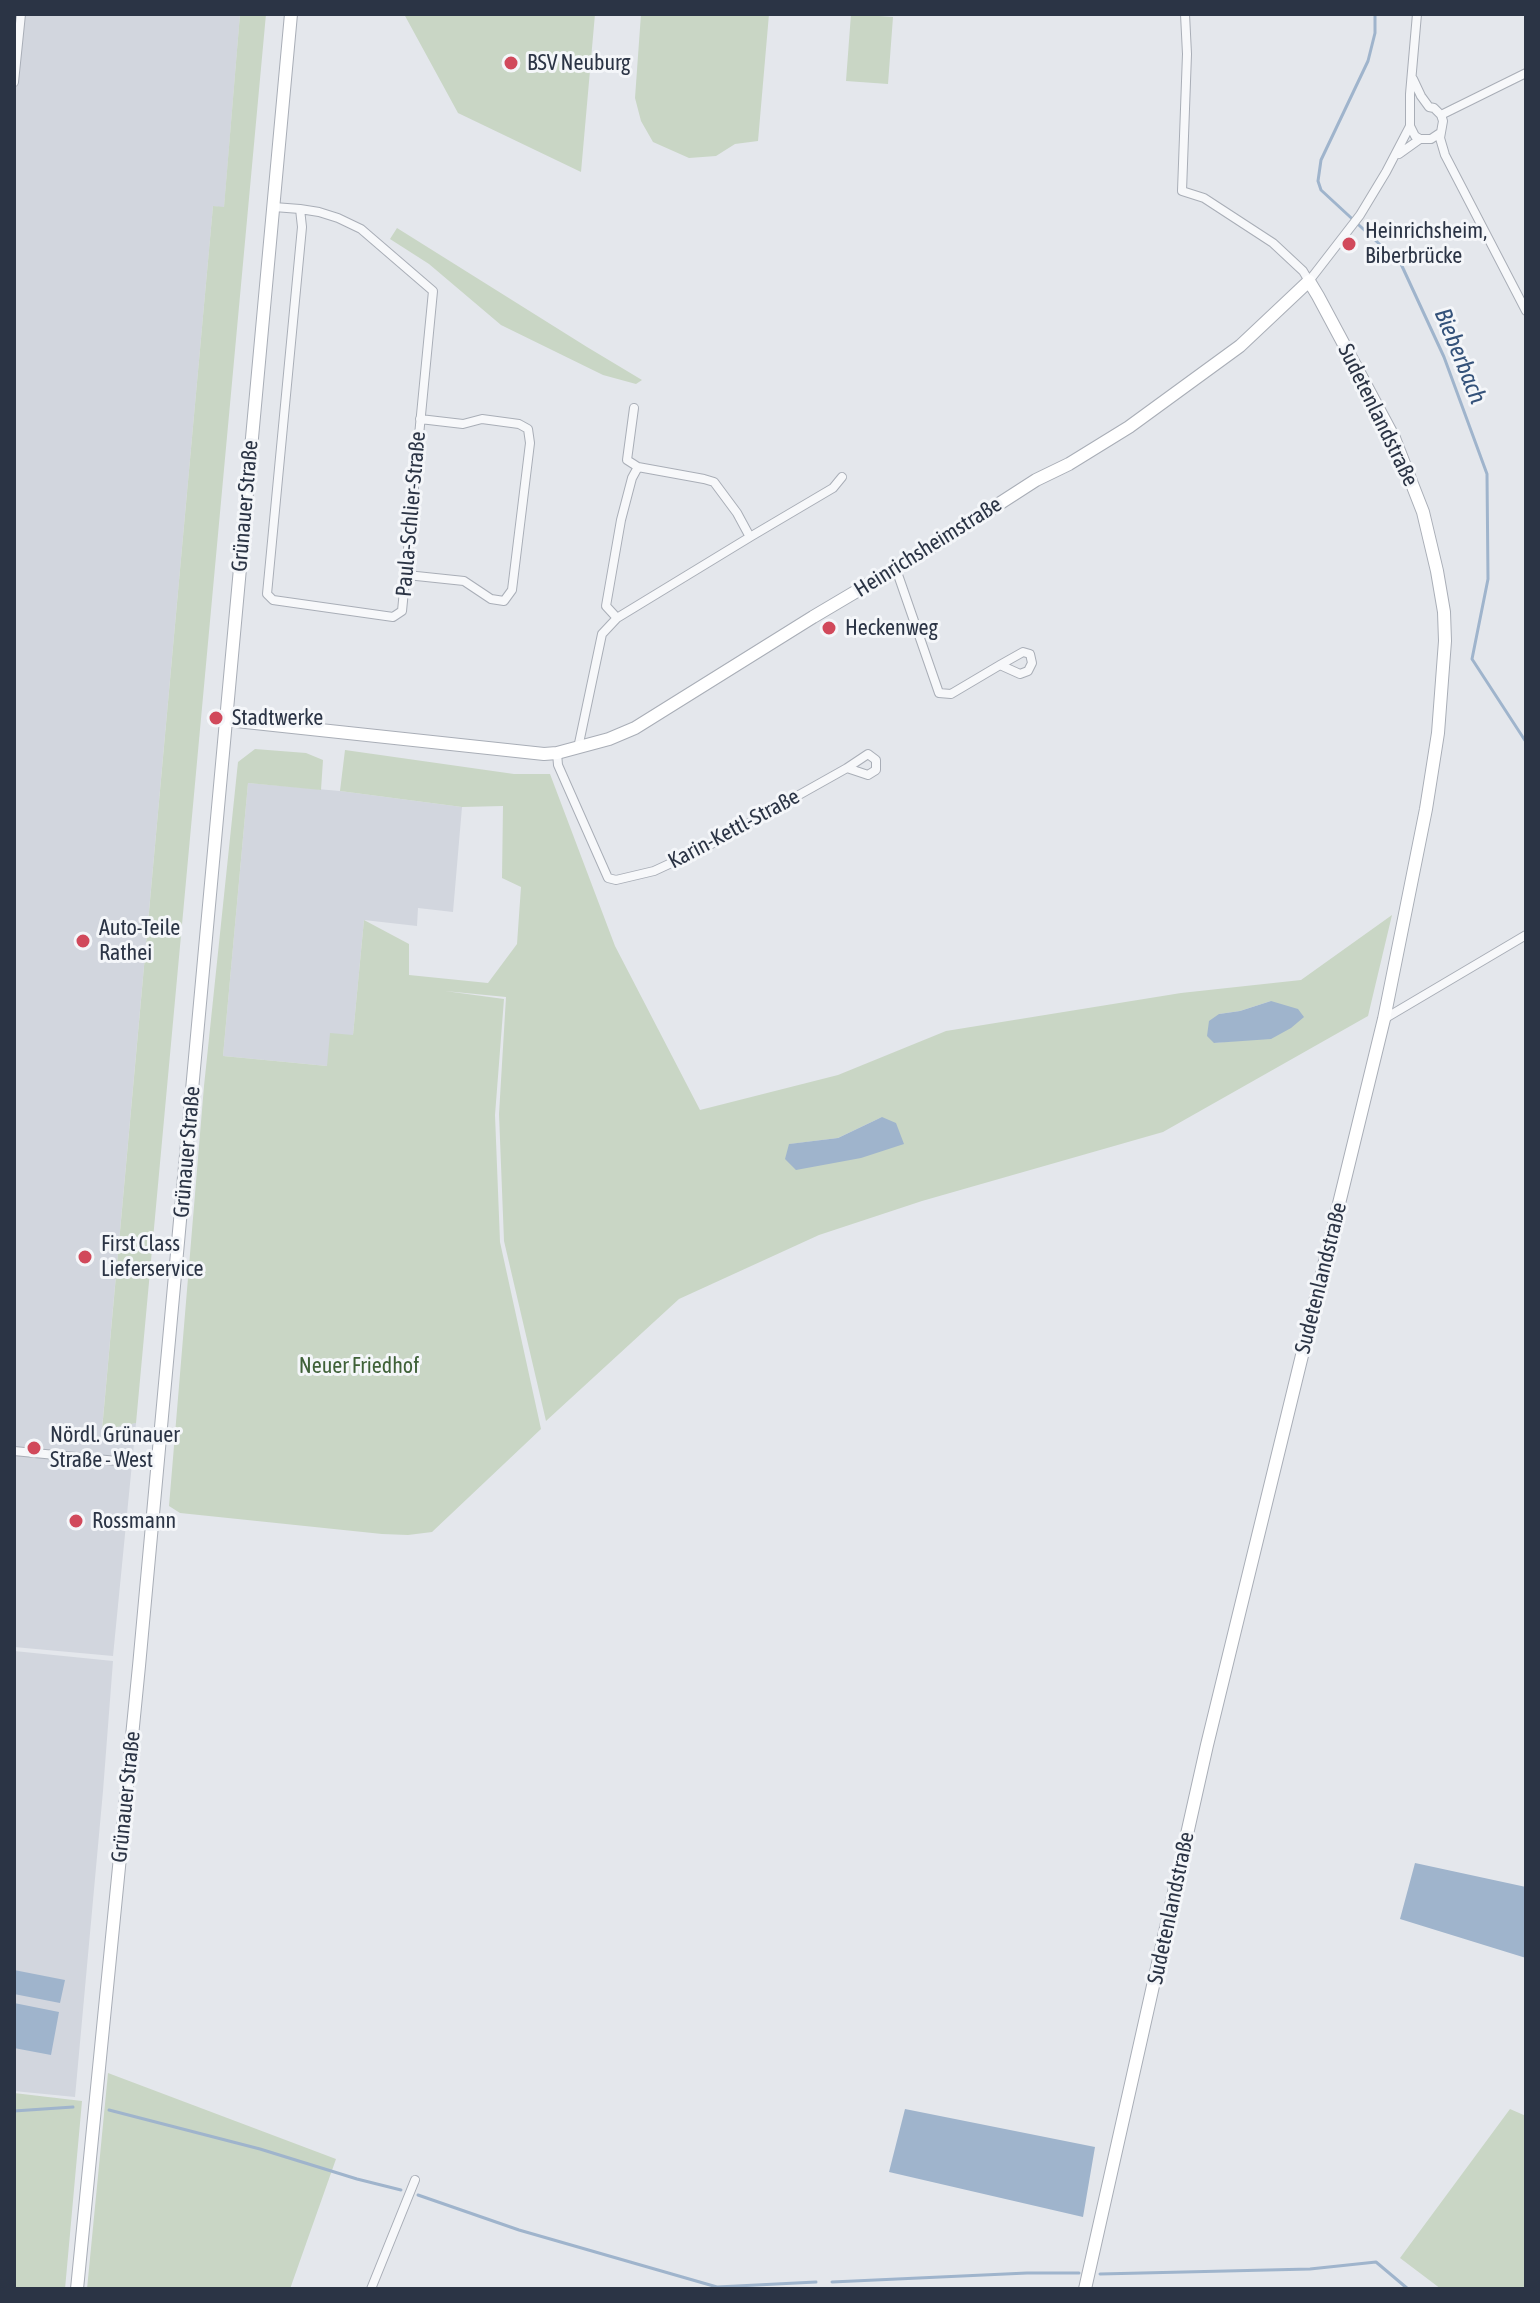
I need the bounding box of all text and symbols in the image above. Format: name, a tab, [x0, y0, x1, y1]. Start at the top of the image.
place label: BSV Neuburg	[527, 50, 630, 76]
marker: BSV Neuburg	[502, 54, 520, 72]
place label: Heinrichsheim, Biberbrücke	[1365, 218, 1487, 270]
marker: Heinrichsheim, Biberbrücke	[1340, 235, 1358, 253]
water label: Bieberbach	[1428, 304, 1492, 408]
street label: Sudetenlandstraße	[1332, 340, 1424, 490]
street label: Paula-Schlier-Straße	[391, 430, 431, 598]
street label: Grünauer Straße	[226, 439, 264, 573]
street label: Heinrichsheimstraße	[849, 491, 1007, 603]
place label: Heckenweg	[845, 615, 938, 641]
marker: Heckenweg	[820, 619, 838, 637]
place label: Stadtwerke	[232, 705, 323, 731]
marker: Stadtwerke	[207, 709, 225, 727]
street label: Karin-Kettl-Straße	[664, 783, 804, 875]
place label: Auto-Teile Rathei	[99, 915, 180, 966]
marker: Auto-Teile Rathei	[74, 932, 92, 950]
street label: Grünauer Straße	[168, 1085, 206, 1219]
street label: Sudetenlandstraße	[1289, 1200, 1353, 1356]
place label: First Class Lieferservice	[101, 1231, 204, 1282]
marker: First Class Lieferservice	[76, 1248, 94, 1266]
park label: Neuer Friedhof	[299, 1353, 419, 1379]
place label: Nördl. Grünauer Straße - West	[50, 1422, 180, 1474]
marker: Nördl. Grünauer Straße - West	[25, 1439, 43, 1457]
place label: Rossmann	[92, 1508, 176, 1534]
marker: Rossmann	[67, 1512, 85, 1530]
street label: Grünauer Straße	[106, 1730, 146, 1864]
street label: Sudetenlandstraße	[1142, 1829, 1200, 1987]

